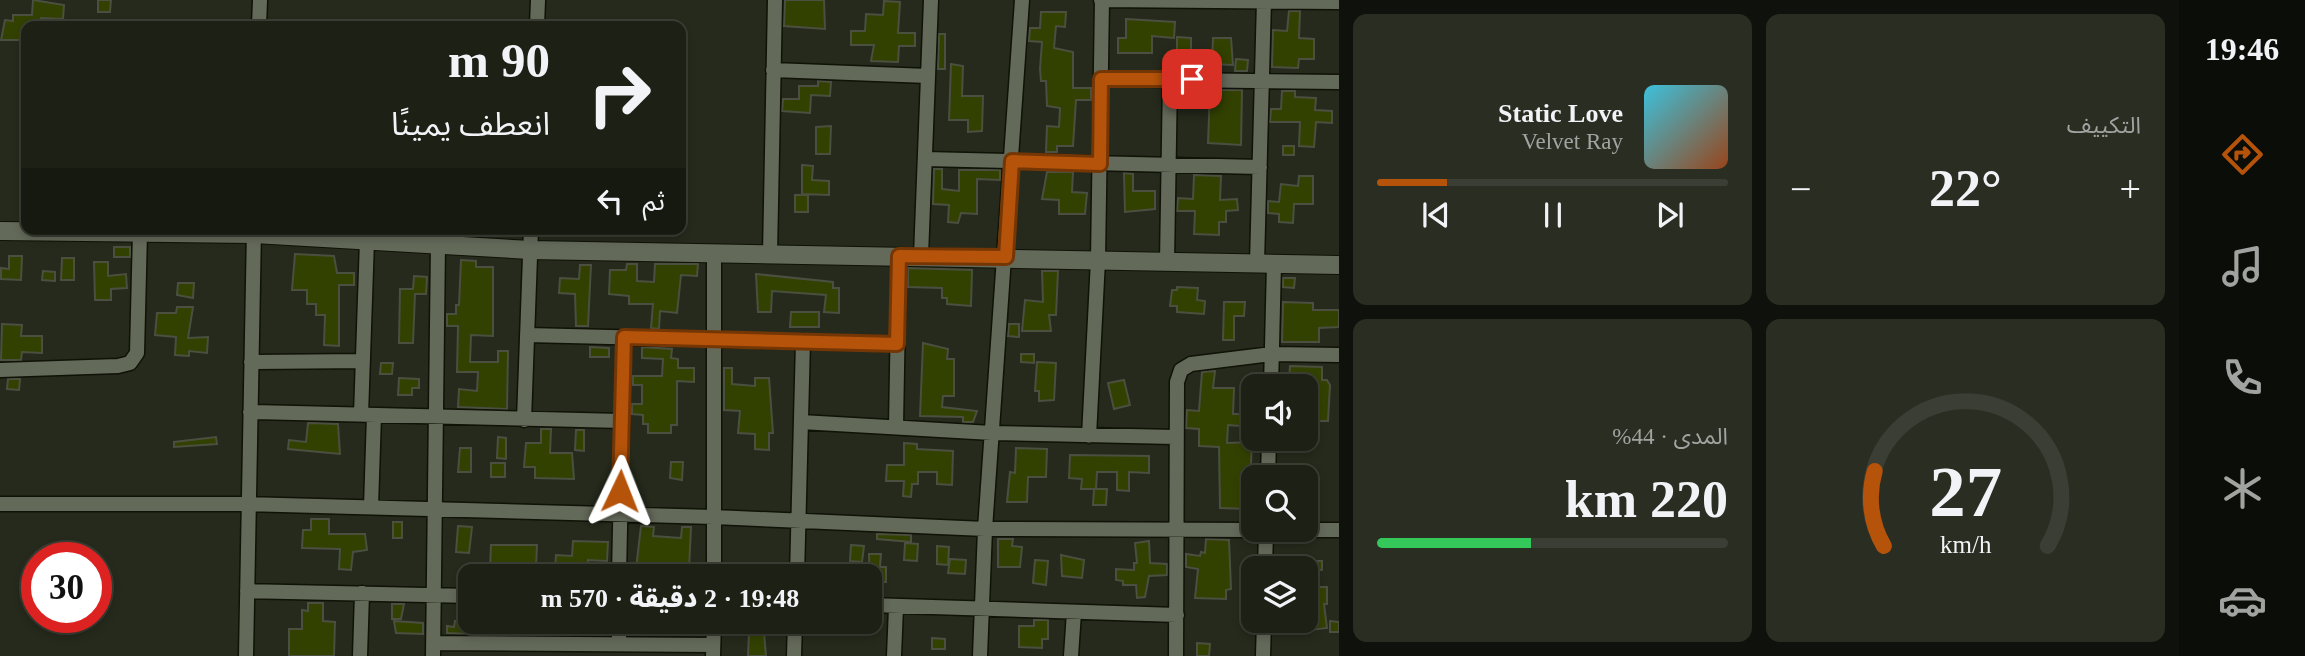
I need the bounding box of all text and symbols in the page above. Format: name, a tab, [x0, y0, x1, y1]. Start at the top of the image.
text: 19:46	[2205, 31, 2279, 67]
text: 90 m	[448, 33, 550, 88]
icon: right	[574, 49, 665, 140]
pin	[1162, 49, 1222, 109]
icon: arrive	[1173, 60, 1211, 98]
text: Static Love	[1498, 99, 1623, 128]
text: انعطف يمينًا	[391, 106, 550, 142]
text: التكييف	[2067, 113, 2141, 138]
text: Velvet Ray	[1521, 129, 1623, 154]
icon: directions	[2218, 130, 2267, 179]
text: 22°	[1929, 160, 2002, 217]
text: −	[1790, 168, 1811, 210]
text: +	[2120, 168, 2141, 210]
icon: left	[591, 182, 629, 220]
text: ثم	[643, 187, 665, 216]
icon: previous	[1417, 196, 1455, 234]
icon: pause	[1534, 196, 1572, 234]
icon: next	[1651, 196, 1689, 234]
icon: music	[2218, 242, 2267, 291]
icon: phone	[2218, 353, 2267, 402]
map controls	[1241, 374, 1318, 633]
button: sound	[1241, 374, 1318, 451]
text: المدى · 44%	[1612, 424, 1728, 449]
text: 27	[1929, 452, 2002, 533]
position arrow	[583, 454, 657, 528]
icon: climate	[2218, 464, 2267, 513]
button: search	[1241, 465, 1318, 542]
text: 220 km	[1565, 471, 1728, 528]
text: km/h	[1940, 531, 1992, 558]
speed limit sign: 30	[21, 542, 112, 633]
button: layers	[1241, 556, 1318, 633]
icon: car	[2218, 576, 2267, 625]
text: 19:48 · 2 دقيقة · 570 m	[541, 584, 799, 613]

